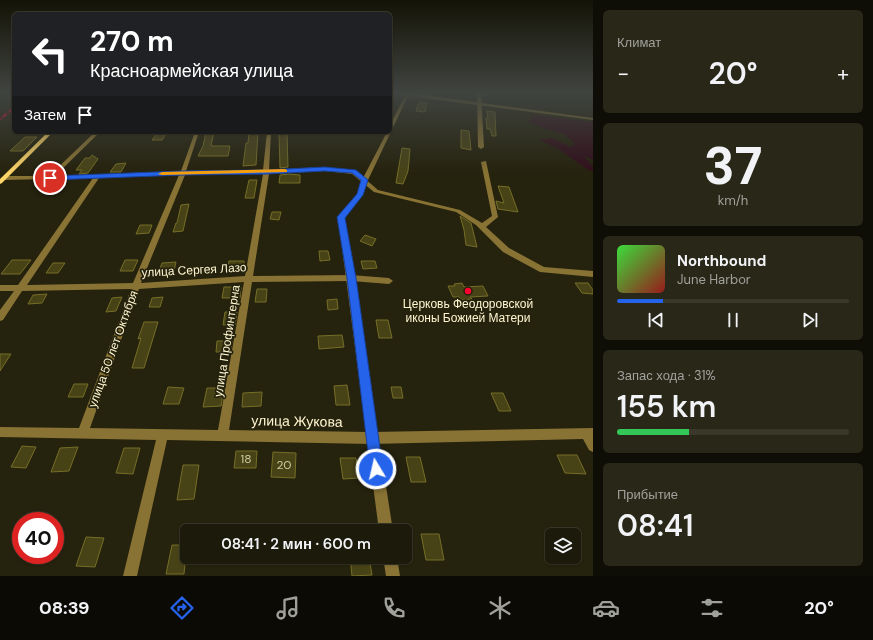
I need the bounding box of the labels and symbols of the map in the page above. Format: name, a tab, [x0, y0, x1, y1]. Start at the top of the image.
pin	[33, 161, 67, 195]
street label: улица Сергея Лазо	[141, 259, 247, 281]
street label: улица Профинтерна	[210, 283, 244, 398]
marker: Церковь Феодоровской иконы Божией Матери	[463, 286, 473, 296]
street label: улица 50 лет Октября	[84, 288, 142, 410]
place label: Церковь Феодоровской иконы Божией Матери	[403, 296, 533, 326]
street label: улица Жукова	[251, 411, 343, 431]
position arrow	[355, 448, 397, 490]
house number: 18	[240, 451, 252, 467]
house number: 20	[276, 457, 292, 473]
speed limit sign: 40	[12, 512, 64, 564]

